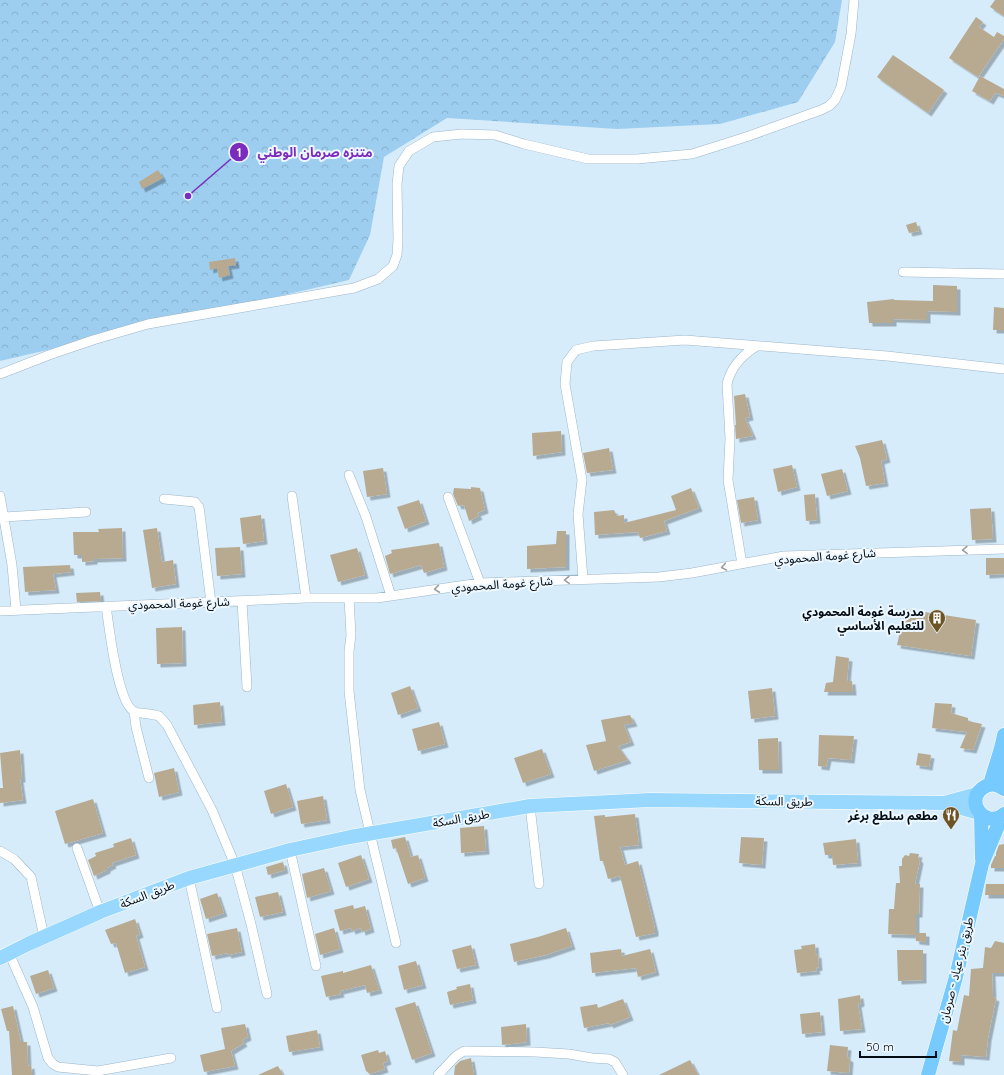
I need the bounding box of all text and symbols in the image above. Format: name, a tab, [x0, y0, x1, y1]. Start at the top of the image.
callout: متنزه صرمان الوطني	[229, 140, 380, 165]
text: متنزه صرمان الوطني	[257, 144, 373, 163]
text: 1	[237, 145, 241, 160]
street label: شارع غومة المحمودي	[774, 545, 876, 570]
one-way arrow	[962, 545, 968, 554]
one-way arrow	[721, 563, 727, 571]
street label: شارع غومة المحمودي	[451, 573, 553, 598]
one-way arrow	[564, 575, 570, 584]
one-way arrow	[434, 584, 441, 593]
street label: شارع غومة المحمودي	[128, 594, 230, 615]
place label: مدرسة غومة المحمودي للتعليم الأساسي	[802, 604, 924, 635]
building icon: مدرسة غومة المحمودي للتعليم الأساسي	[927, 608, 947, 633]
street label: طريق السكة	[755, 793, 813, 810]
restaurant icon: مطعم سلطع برغر	[941, 805, 961, 830]
street label: طريق السكة	[432, 806, 491, 831]
place label: مطعم سلطع برغر	[847, 808, 938, 825]
street label: طريق السكة	[118, 877, 177, 912]
street label: طريق بئر عياد - صرمان	[936, 916, 977, 1025]
scale bar	[860, 1033, 936, 1059]
text: 50 m	[866, 1039, 894, 1054]

